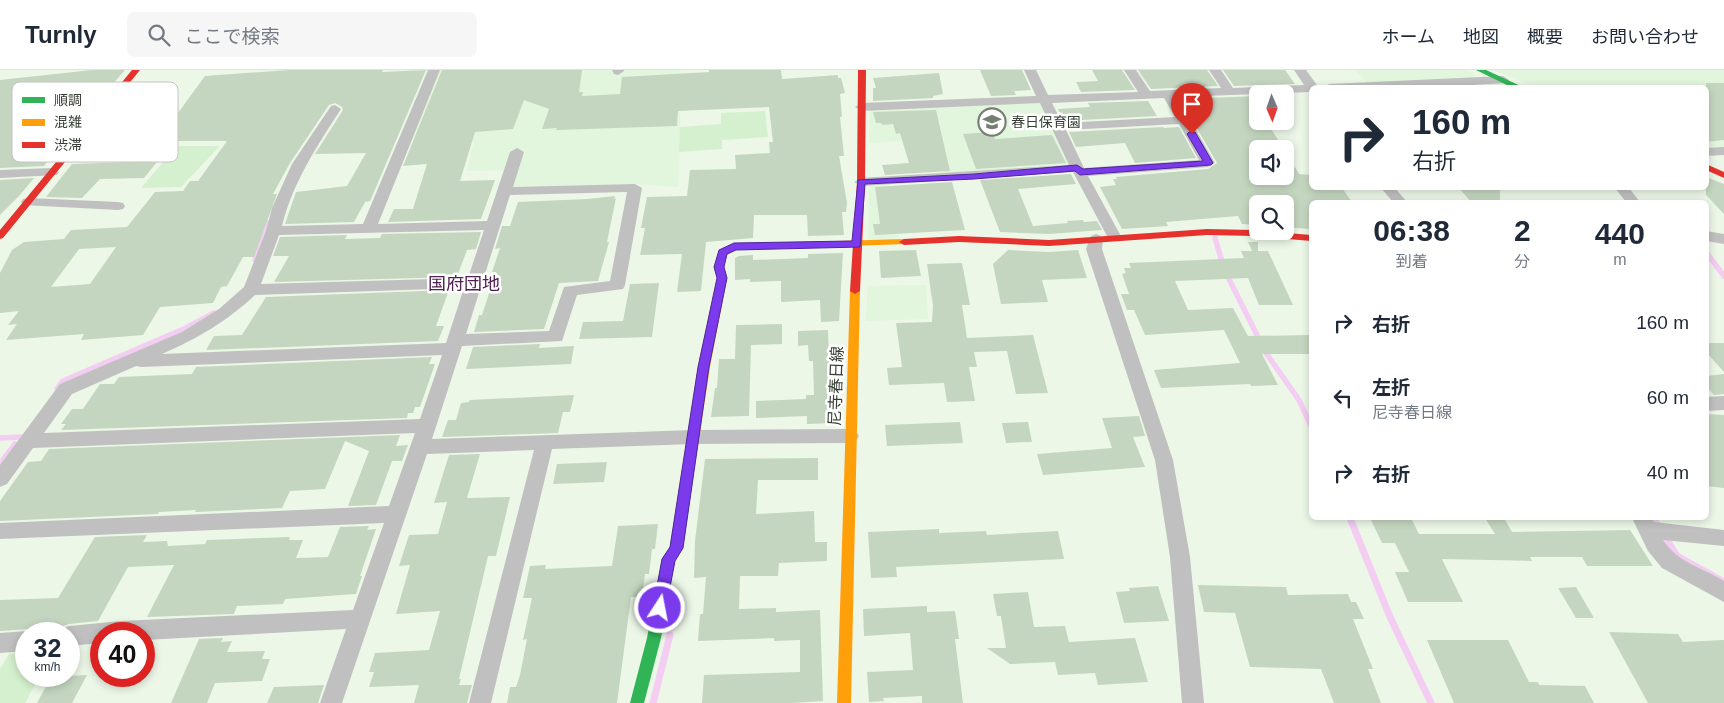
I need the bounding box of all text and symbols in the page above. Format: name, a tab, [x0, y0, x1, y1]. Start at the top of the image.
search box	[127, 12, 477, 57]
text: Turnly	[25, 21, 97, 48]
icon: search	[145, 21, 173, 49]
text: ここで検索	[185, 26, 280, 47]
text: ホーム	[1382, 27, 1435, 47]
text: 地図	[1463, 27, 1499, 47]
text: 概要	[1527, 27, 1563, 47]
text: お問い合わせ	[1591, 27, 1699, 47]
legend	[12, 82, 178, 162]
pin	[1171, 83, 1213, 134]
north arrow	[1249, 85, 1294, 130]
map controls	[1249, 85, 1294, 240]
icon: arrive	[1178, 90, 1206, 118]
text: 順調	[54, 92, 82, 108]
text: 160 m	[1412, 102, 1511, 141]
icon: right	[1329, 105, 1394, 170]
school or university icon: 春日保育園	[977, 107, 1007, 137]
text: 混雑	[54, 114, 82, 130]
place label: 春日保育園	[1011, 114, 1081, 130]
text: 渋滞	[54, 137, 82, 153]
button: sound	[1249, 140, 1294, 185]
text: 右折	[1412, 149, 1456, 174]
button: search	[1249, 195, 1294, 240]
text: 06:38	[1373, 214, 1450, 247]
text: 2	[1514, 214, 1531, 247]
text: 440	[1595, 217, 1645, 250]
text: m	[1613, 251, 1626, 268]
text: 到着	[1395, 253, 1428, 270]
text: 分	[1514, 253, 1530, 270]
district label: 国府団地	[428, 274, 500, 294]
icon: right	[1329, 309, 1357, 337]
text: 160 m	[1636, 312, 1689, 333]
text: 右折	[1372, 314, 1410, 335]
street label: 尼寺春日線	[826, 346, 846, 426]
text: 左折	[1372, 377, 1410, 398]
icon: left	[1329, 384, 1357, 412]
text: 60 m	[1647, 387, 1689, 408]
text: 尼寺春日線	[1372, 404, 1452, 421]
icon: right	[1329, 459, 1357, 487]
text: 40 m	[1647, 462, 1689, 483]
text: 右折	[1372, 464, 1410, 485]
position arrow	[633, 581, 685, 633]
speed limit sign: 40	[90, 622, 155, 687]
text: 32	[34, 634, 61, 662]
text: km/h	[34, 660, 61, 674]

